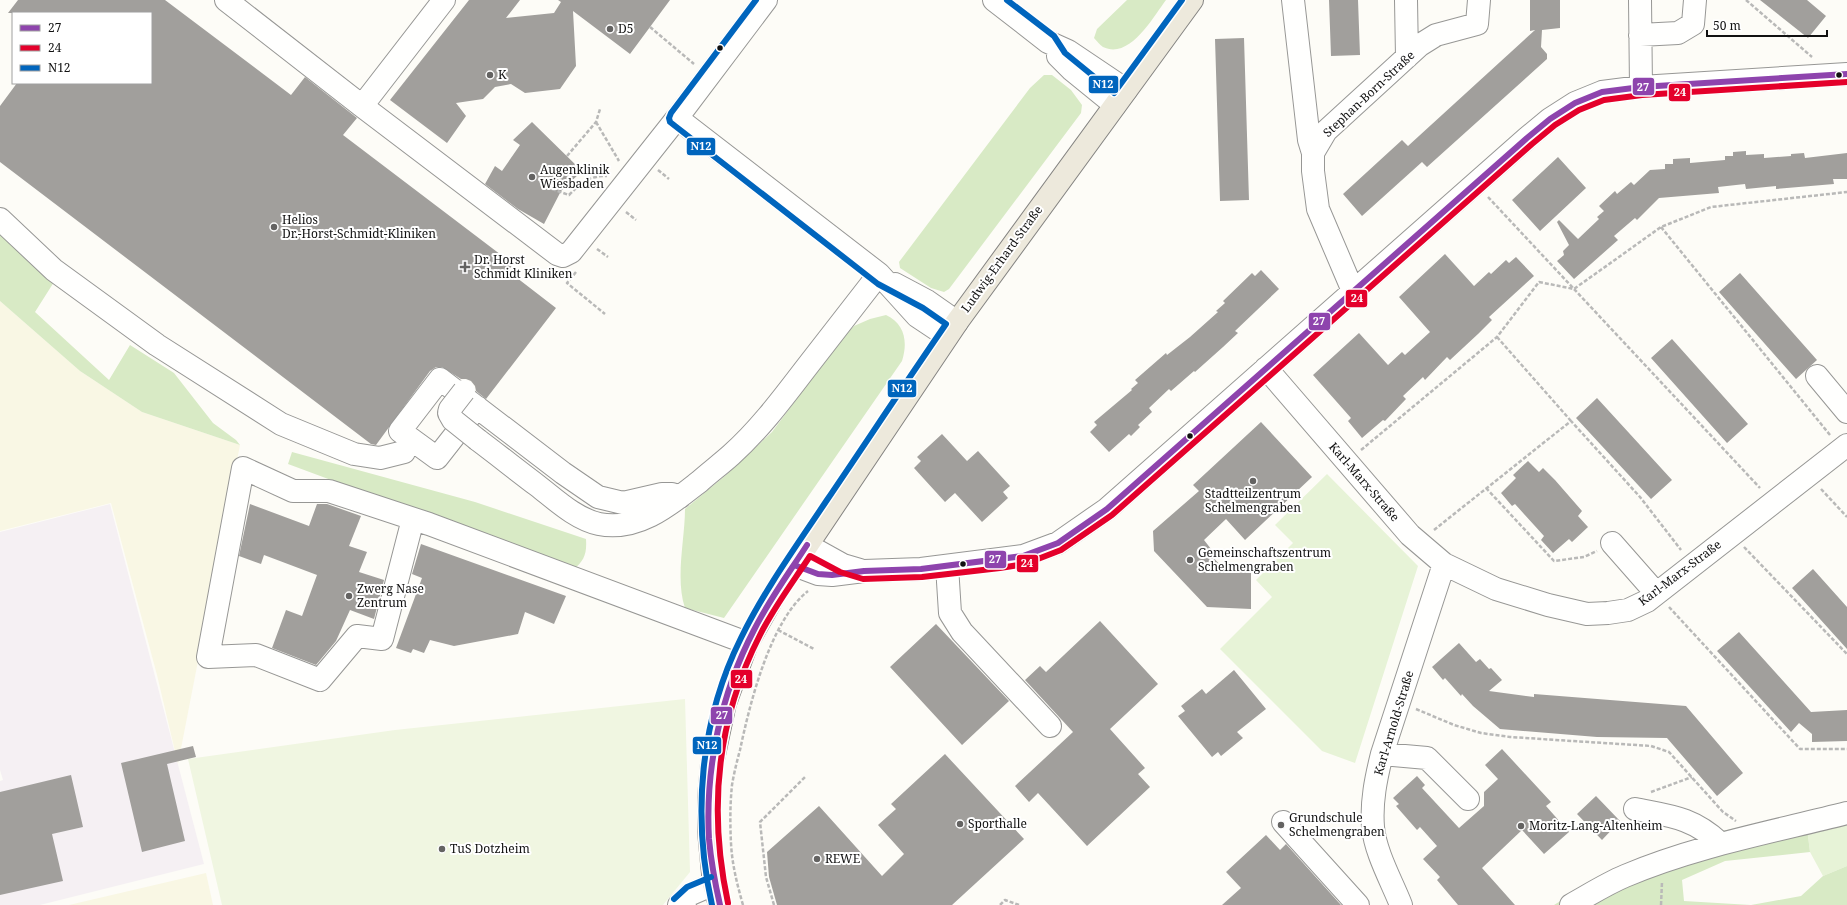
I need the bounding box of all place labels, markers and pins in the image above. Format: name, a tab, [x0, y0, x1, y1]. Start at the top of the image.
place label: D5	[618, 20, 633, 37]
marker: D5	[605, 24, 615, 34]
unlabelled marker	[715, 43, 725, 53]
place label: K	[498, 66, 507, 83]
marker: K	[485, 70, 495, 80]
unlabelled marker	[1834, 70, 1844, 80]
place label: Augenklinik Wiesbaden	[540, 161, 611, 192]
marker: Augenklinik Wiesbaden	[527, 172, 537, 182]
place label: Helios Dr.-Horst-Schmidt-Kliniken	[282, 211, 436, 242]
marker: Helios Dr.-Horst-Schmidt-Kliniken	[269, 222, 279, 232]
place label: Dr. Horst Schmidt Kliniken	[474, 251, 573, 282]
marker: Dr. Horst Schmidt Kliniken	[459, 261, 471, 273]
unlabelled marker	[1185, 431, 1195, 441]
marker: Stadtteilzentrum Schelmengraben	[1248, 476, 1258, 486]
place label: Stadtteilzentrum Schelmengraben	[1205, 485, 1301, 516]
place label: Gemeinschaftszentrum Schelmengraben	[1198, 544, 1331, 575]
marker: Gemeinschaftszentrum Schelmengraben	[1185, 555, 1195, 565]
unlabelled marker	[958, 559, 968, 569]
place label: Zwerg Nase Zentrum	[357, 580, 424, 611]
marker: Zwerg Nase Zentrum	[344, 591, 354, 601]
place label: Grundschule Schelmengraben	[1289, 809, 1385, 840]
place label: Sporthalle	[968, 815, 1027, 832]
place label: Moritz-Lang-Altenheim	[1529, 817, 1663, 834]
marker: Sporthalle	[955, 819, 965, 829]
marker: Grundschule Schelmengraben	[1276, 820, 1286, 830]
marker: Moritz-Lang-Altenheim	[1516, 821, 1526, 831]
place label: TuS Dotzheim	[450, 840, 530, 857]
marker: TuS Dotzheim	[437, 844, 447, 854]
place label: REWE	[825, 850, 860, 867]
marker: REWE	[812, 854, 822, 864]

